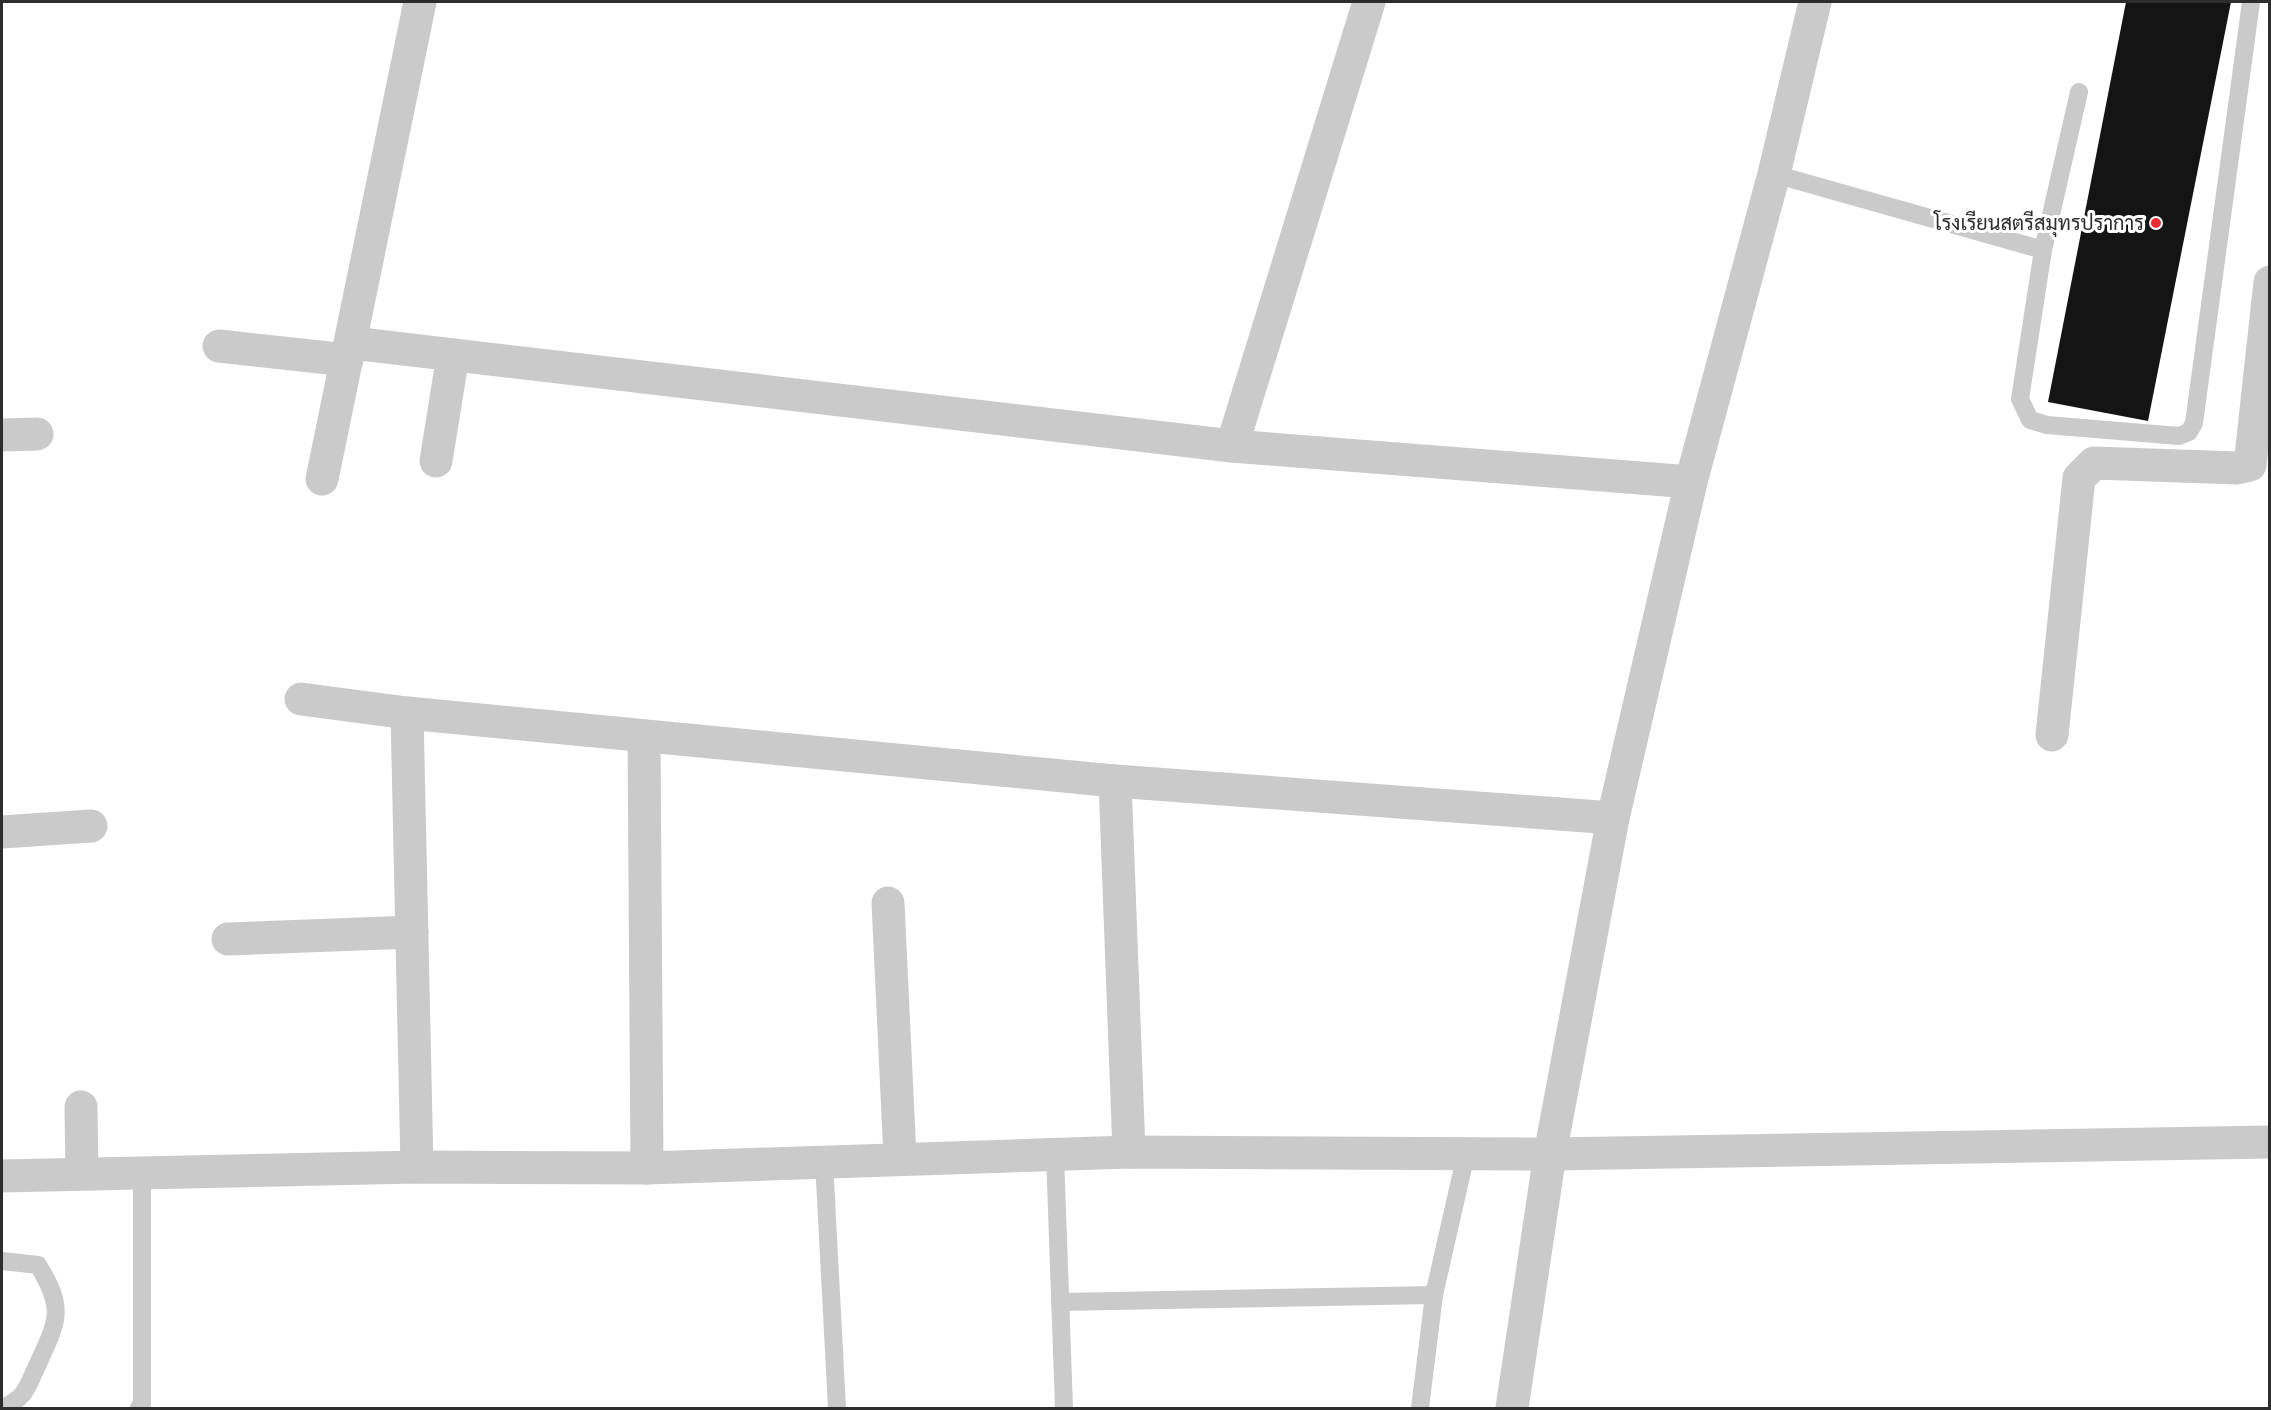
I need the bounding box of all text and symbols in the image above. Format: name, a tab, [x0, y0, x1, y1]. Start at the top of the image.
place label: โรงเรียนสตรีสมุทรปราการ	[1933, 210, 2144, 237]
marker: โรงเรียนสตรีสมุทรปราการ	[2149, 216, 2163, 230]

